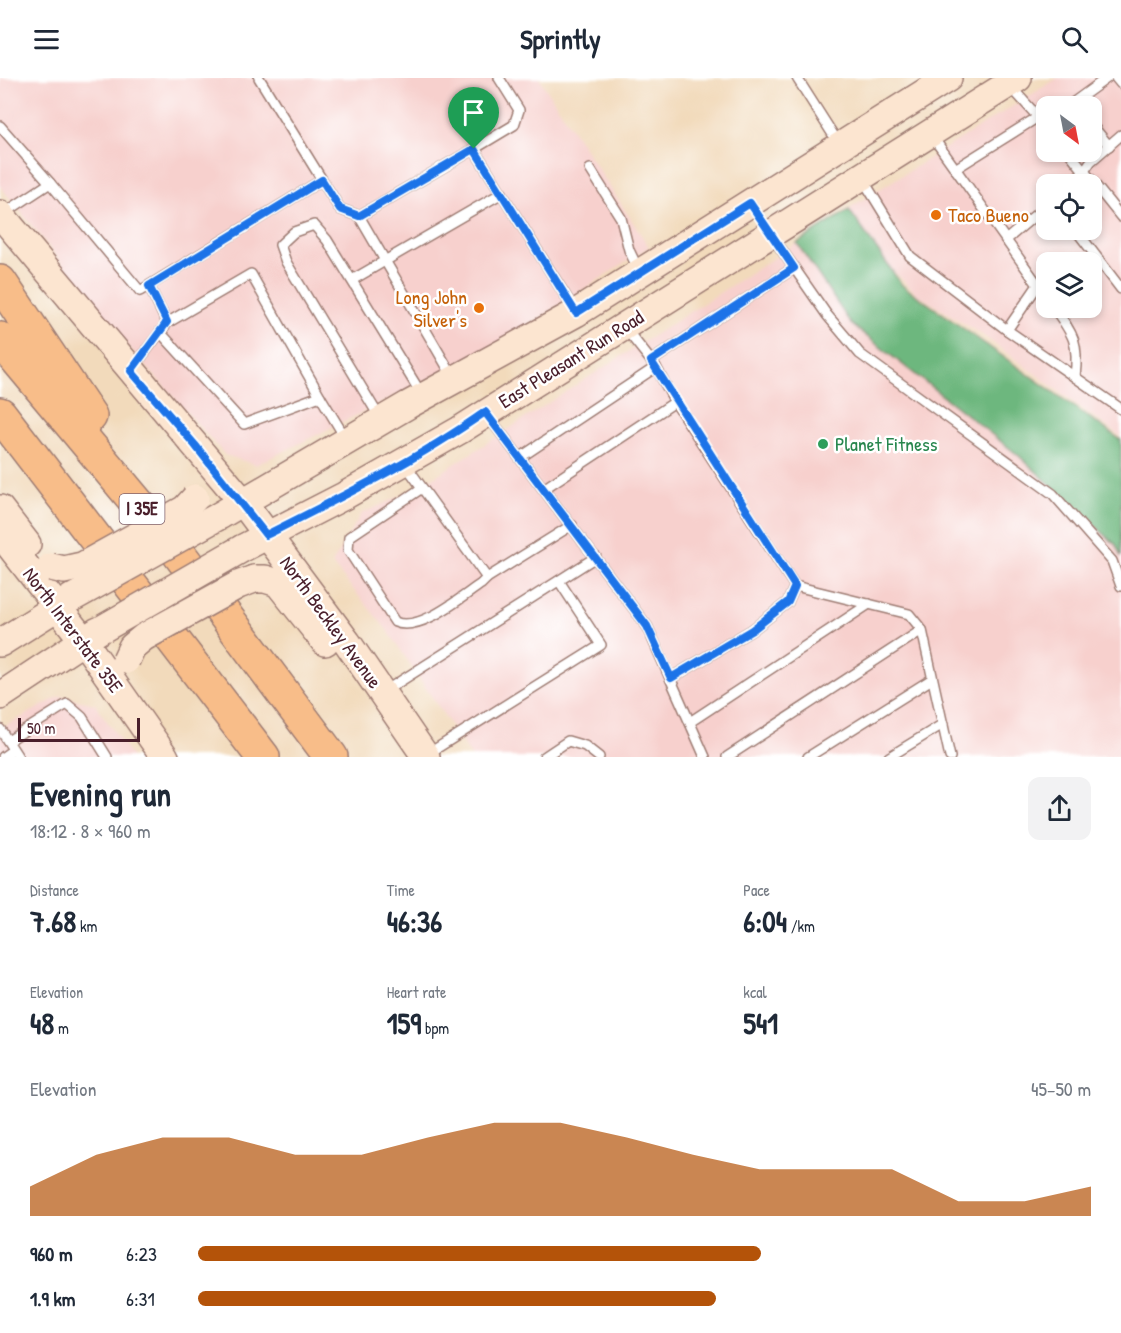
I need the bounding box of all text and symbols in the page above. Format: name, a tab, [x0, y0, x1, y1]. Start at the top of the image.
text: Sprintly	[520, 21, 601, 57]
icon: menu	[30, 23, 63, 56]
icon: search	[1058, 23, 1091, 56]
pin	[448, 87, 499, 149]
icon: arrive	[457, 96, 490, 129]
north arrow	[1036, 96, 1102, 162]
map controls	[1036, 96, 1102, 318]
button: locate	[1036, 174, 1102, 240]
place label: Taco Bueno	[948, 201, 1029, 228]
marker: Taco Bueno	[929, 208, 943, 222]
button: layers	[1036, 252, 1102, 318]
place label: Long John Silver's	[396, 283, 467, 333]
marker: Long John Silver's	[472, 301, 486, 315]
street label: East Pleasant Run Road	[493, 303, 649, 414]
place label: Planet Fitness	[835, 430, 938, 457]
marker: Planet Fitness	[816, 437, 830, 451]
road number: I 35E	[120, 494, 164, 524]
street label: North Beckley Avenue	[274, 550, 389, 693]
street label: North Interstate 35E	[17, 561, 130, 698]
scale bar	[18, 715, 140, 742]
text: 50 m	[27, 717, 56, 739]
text: Evening run	[30, 772, 171, 816]
button: share	[1028, 777, 1091, 840]
text: 18:12 · 8 × 960 m	[30, 817, 151, 844]
text: Distance	[30, 879, 79, 901]
text: Time	[387, 879, 415, 901]
text: Pace	[743, 879, 770, 901]
text: 7.68	[30, 901, 76, 941]
text: 46:36	[387, 901, 442, 941]
text: 6:04	[743, 901, 787, 941]
text: km	[76, 915, 97, 937]
text: /km	[787, 915, 815, 937]
text: Elevation	[30, 981, 83, 1003]
text: Heart rate	[387, 981, 446, 1003]
text: kcal	[743, 981, 767, 1003]
text: 48	[30, 1003, 54, 1043]
text: 159	[387, 1003, 421, 1043]
text: 541	[743, 1003, 778, 1043]
text: m	[54, 1017, 69, 1039]
text: bpm	[421, 1017, 449, 1039]
text: Elevation	[30, 1075, 96, 1102]
text: 45–50 m	[1031, 1075, 1091, 1102]
text: 960 m	[30, 1240, 72, 1267]
text: 6:23	[126, 1240, 157, 1267]
text: 1.9 km	[30, 1285, 75, 1312]
text: 6:31	[126, 1285, 155, 1312]

